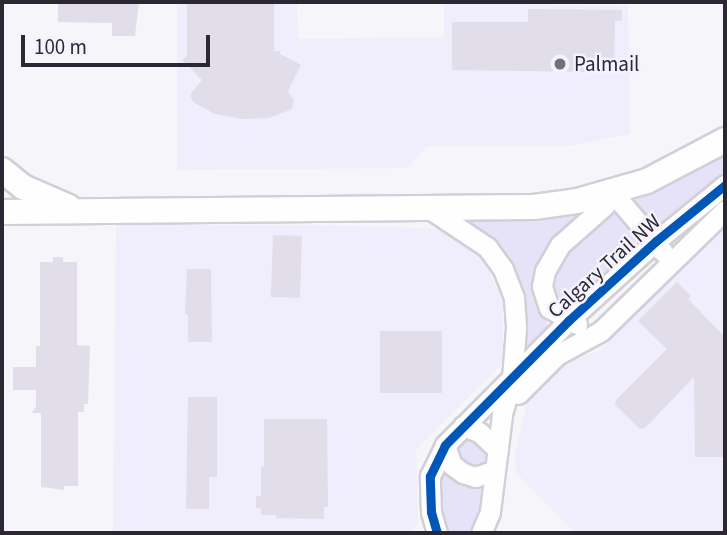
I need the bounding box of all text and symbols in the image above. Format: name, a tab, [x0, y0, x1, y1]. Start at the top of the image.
scale bar	[24, 21, 214, 65]
text: 100 m	[34, 32, 87, 62]
place label: Palmail	[574, 51, 639, 77]
marker: Palmail	[552, 56, 568, 72]
street label: Calgary Trail NW	[542, 209, 666, 323]

